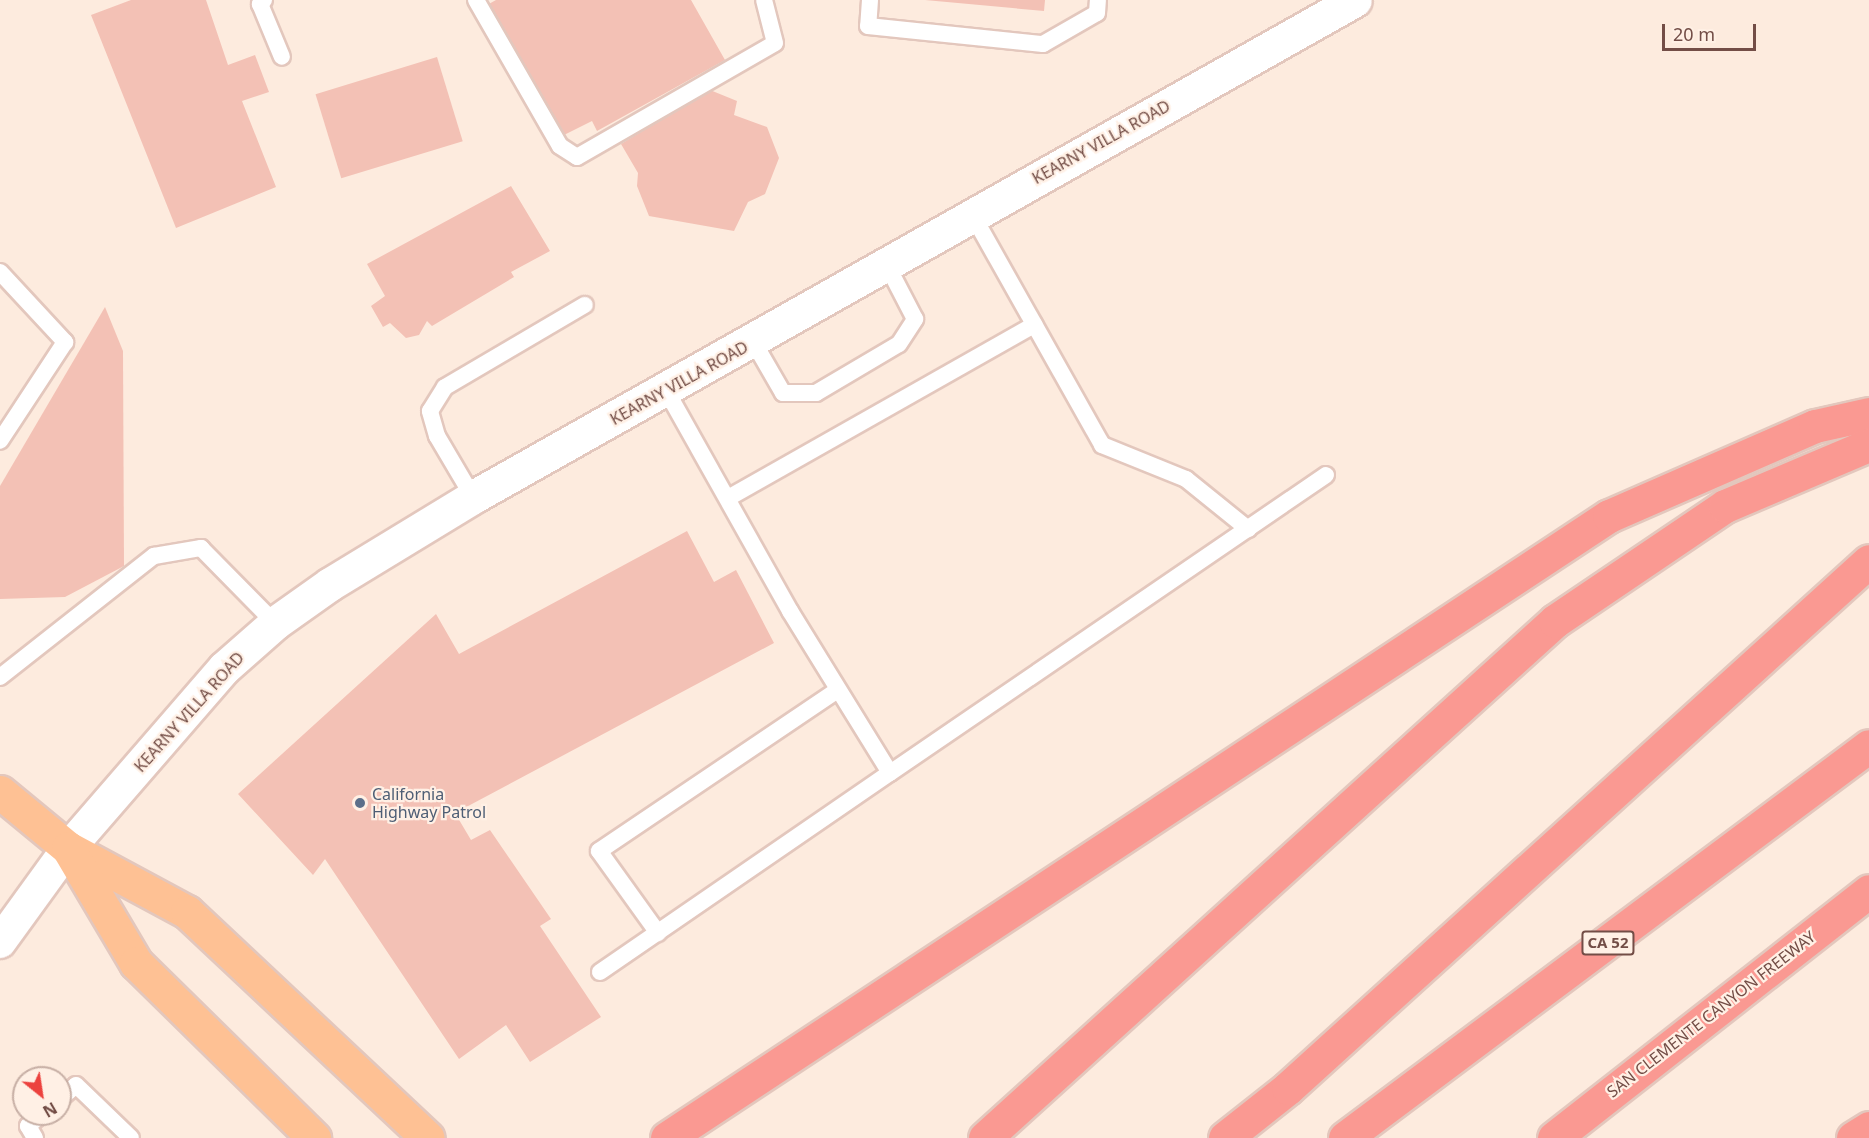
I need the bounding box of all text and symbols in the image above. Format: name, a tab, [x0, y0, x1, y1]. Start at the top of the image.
scale bar	[1665, 12, 1760, 50]
text: 20 m	[1673, 22, 1715, 46]
street label: KEARNY VILLA ROAD	[1029, 96, 1173, 188]
street label: KEARNY VILLA ROAD	[607, 337, 751, 429]
street label: KEARNY VILLA ROAD	[130, 648, 248, 776]
place label: California Highway Patrol	[372, 784, 486, 822]
marker: California Highway Patrol	[353, 796, 367, 810]
street label: SAN CLEMENTE CANYON FREEWAY	[1603, 927, 1819, 1101]
road number: CA 52	[1581, 931, 1635, 955]
north arrow	[12, 1066, 72, 1126]
text: N	[39, 1097, 61, 1123]

